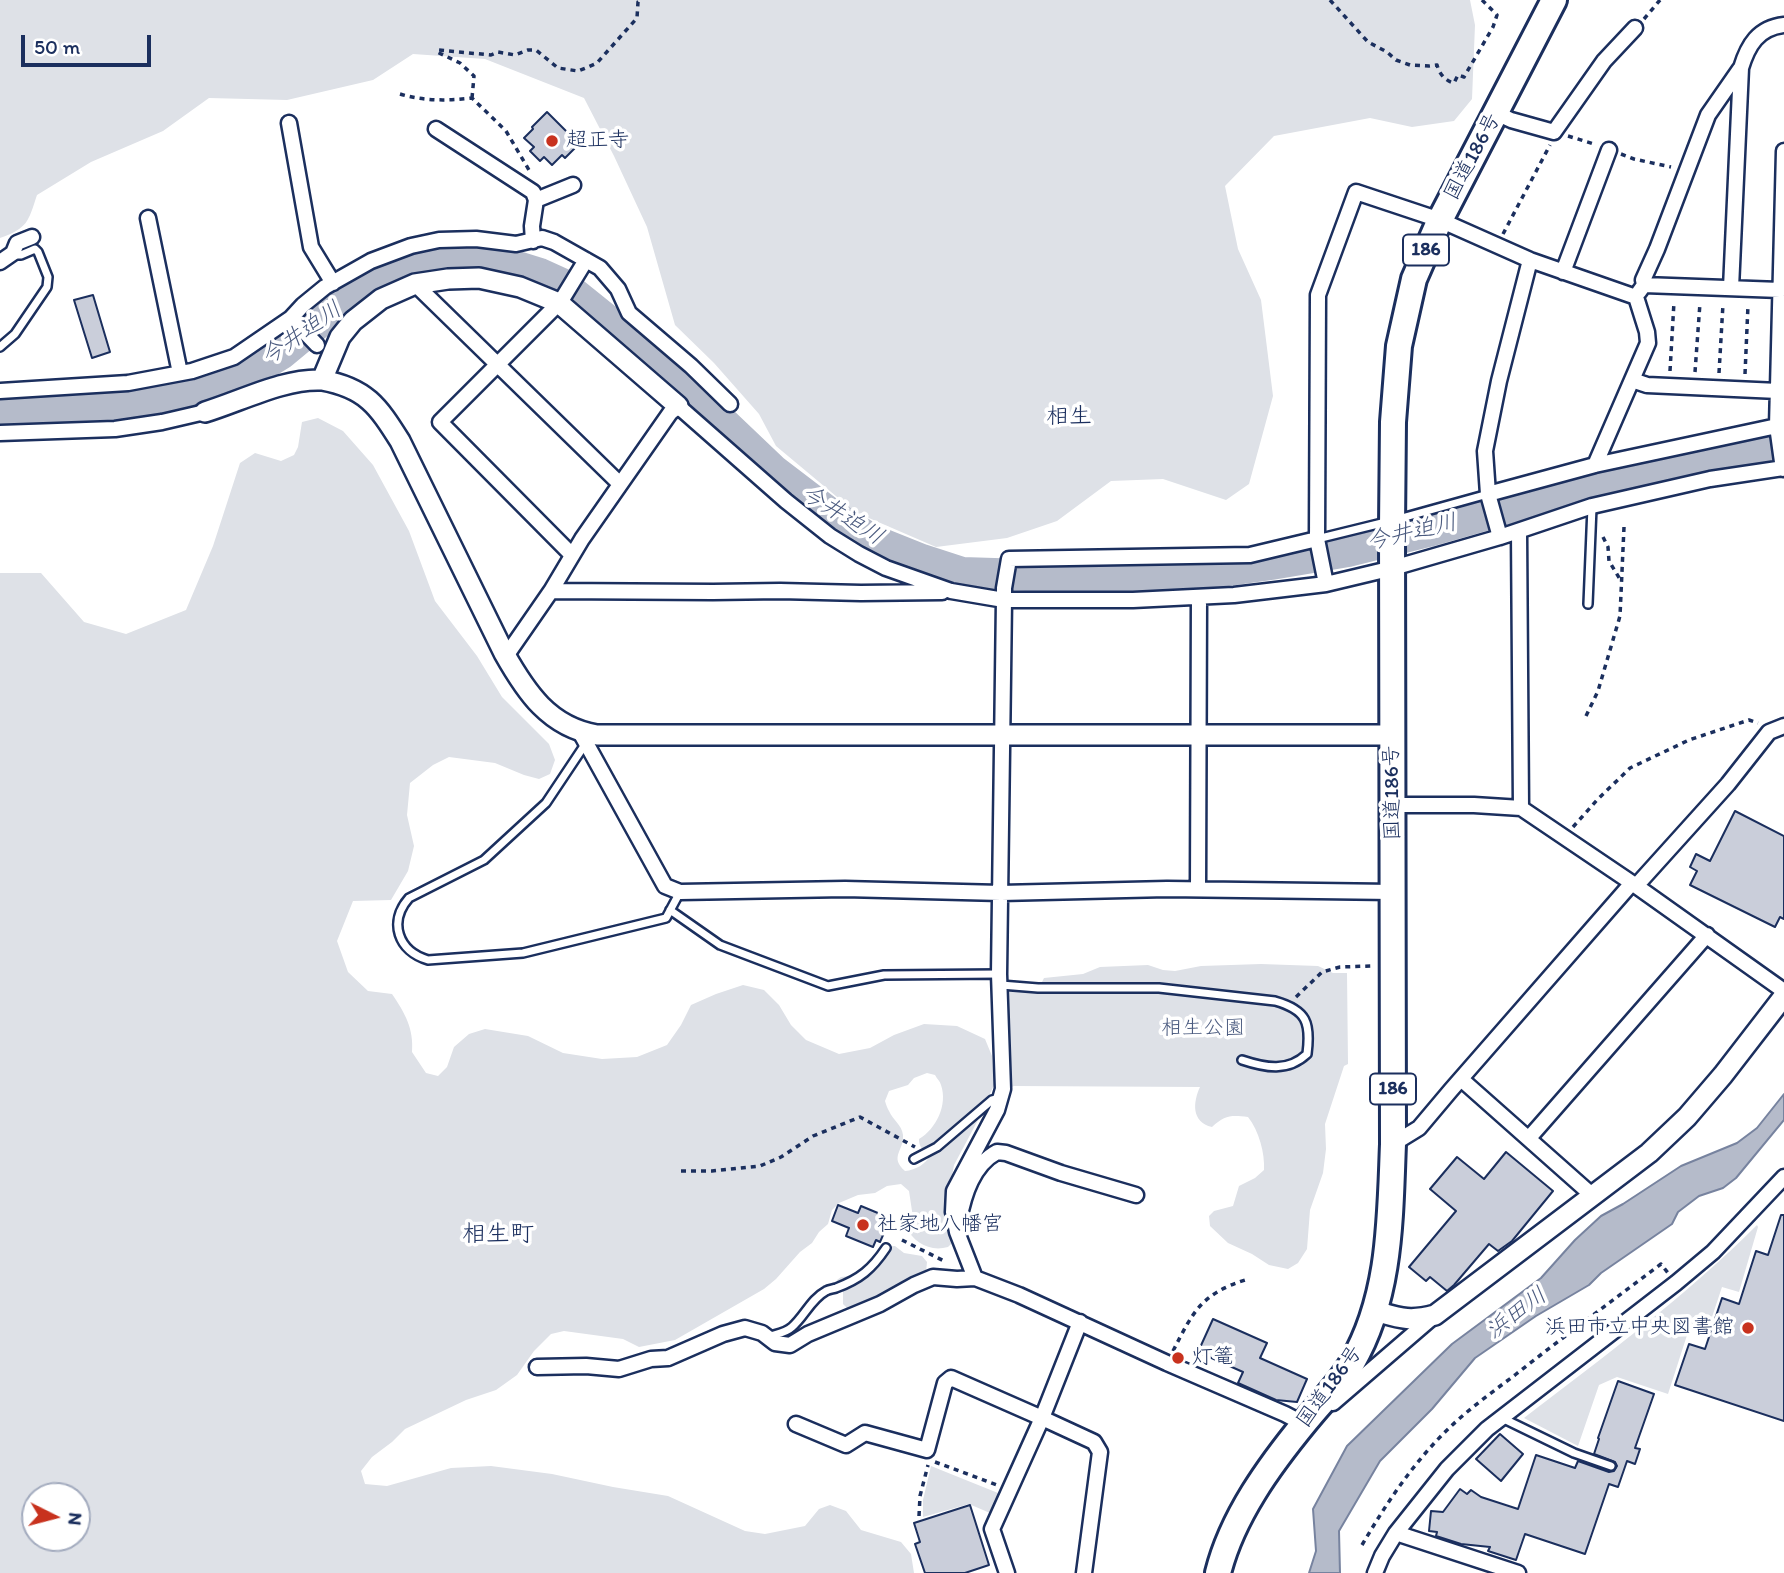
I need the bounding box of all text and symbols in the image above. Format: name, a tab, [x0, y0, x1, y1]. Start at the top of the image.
scale bar	[24, 21, 154, 65]
text: 50 m	[34, 34, 80, 59]
street label: 国道186号	[1439, 109, 1507, 205]
place label: 超正寺	[566, 128, 629, 154]
marker: 超正寺	[544, 133, 560, 149]
road number: 186	[1403, 234, 1449, 266]
water label: 今井迫川	[256, 296, 348, 372]
district label: 相生	[1046, 403, 1092, 431]
water label: 今井迫川	[796, 480, 888, 552]
water label: 今井迫川	[1364, 509, 1460, 557]
street label: 国道186号	[1380, 745, 1406, 841]
park label: 相生公園	[1161, 1016, 1245, 1042]
road number: 186	[1370, 1074, 1416, 1105]
place label: 社家地八幡宮	[877, 1212, 1003, 1238]
marker: 社家地八幡宮	[855, 1217, 871, 1233]
district label: 相生町	[462, 1221, 534, 1249]
water label: 浜田川	[1481, 1282, 1553, 1346]
place label: 浜田市立中央図書館	[1545, 1315, 1734, 1341]
marker: 浜田市立中央図書館	[1740, 1320, 1756, 1336]
street label: 国道186号	[1292, 1341, 1368, 1433]
place label: 灯篭	[1192, 1345, 1234, 1371]
marker: 灯篭	[1170, 1350, 1186, 1366]
north arrow	[21, 1482, 91, 1552]
text: N	[63, 1511, 88, 1527]

